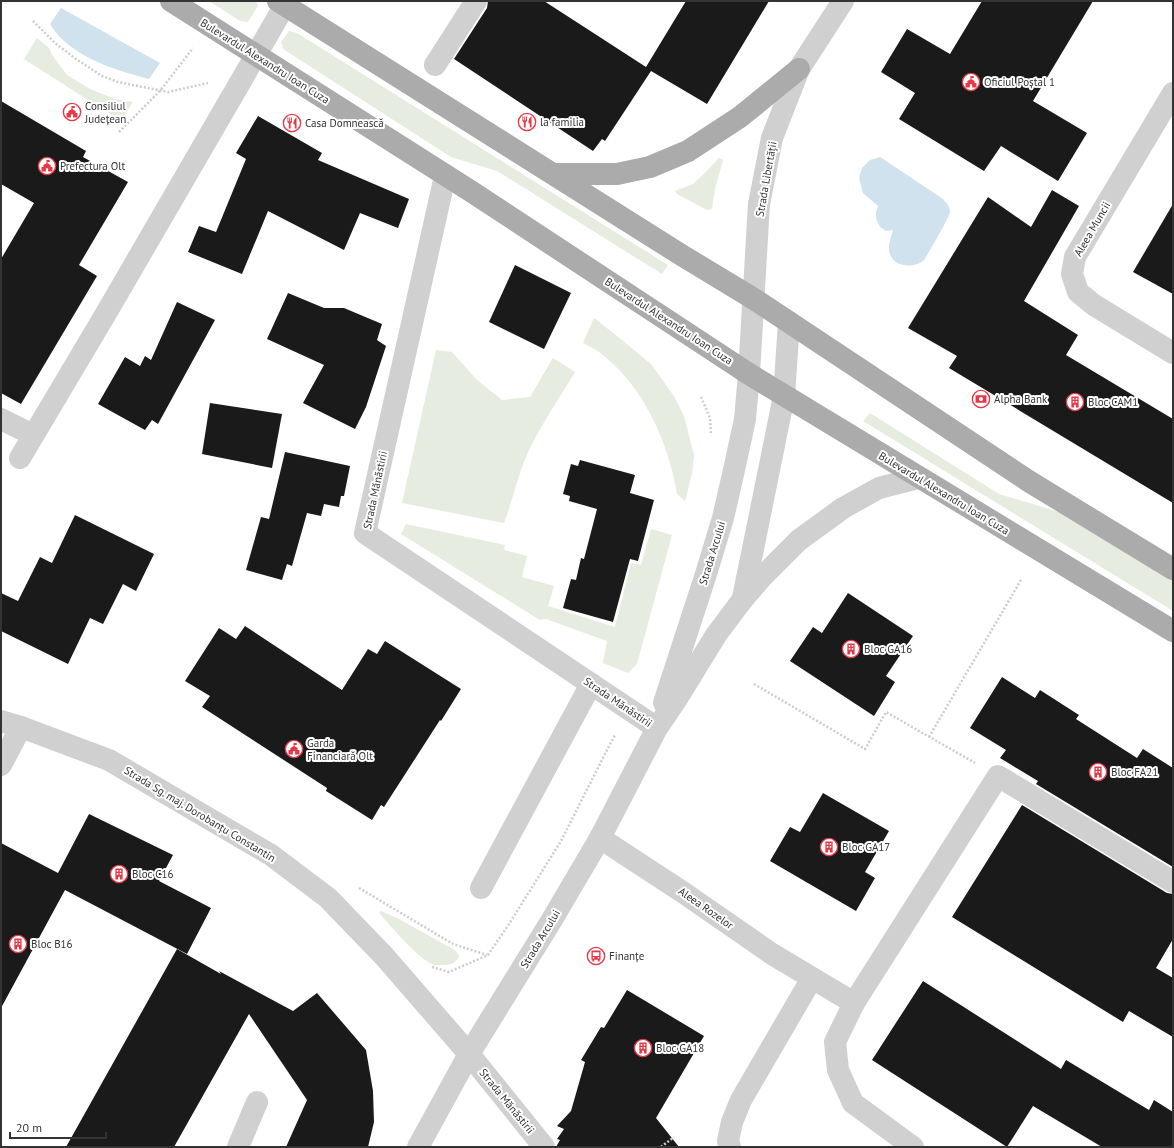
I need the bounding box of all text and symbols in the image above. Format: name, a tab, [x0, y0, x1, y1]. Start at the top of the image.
street label: Bulevardul Alexandru Ioan Cuza	[198, 15, 332, 107]
public building icon: Oficiul Poștal 1	[961, 72, 981, 92]
place label: Oficiul Poștal 1	[984, 75, 1055, 89]
place label: Consiliul Județean	[84, 99, 126, 126]
public building icon: Consiliul Județean	[62, 102, 82, 122]
restaurant icon: la familia	[517, 112, 537, 132]
restaurant icon: Casa Domnească	[282, 113, 302, 133]
place label: la familia	[540, 115, 584, 129]
place label: Casa Domnească	[305, 116, 384, 130]
street label: Strada Libertății	[752, 140, 780, 218]
public building icon: Prefectura Olt	[37, 156, 57, 176]
place label: Prefectura Olt	[60, 159, 125, 173]
street label: Aleea Muncii	[1071, 199, 1113, 259]
street label: Bulevardul Alexandru Ioan Cuza	[602, 274, 736, 368]
bank icon: Alpha Bank	[971, 389, 991, 409]
place label: Alpha Bank	[994, 392, 1048, 406]
building icon: Bloc CAM1	[1065, 392, 1085, 412]
place label: Bloc CAM1	[1088, 395, 1138, 409]
street label: Bulevardul Alexandru Ioan Cuza	[876, 448, 1012, 538]
street label: Strada Mănăstirii	[360, 450, 390, 530]
street label: Strada Arcului	[696, 519, 728, 587]
building icon: Bloc GA16	[841, 639, 861, 659]
place label: Bloc GA16	[864, 642, 912, 656]
street label: Strada Mănăstirii	[581, 674, 655, 730]
place label: Garda Financiară Olt	[307, 736, 373, 763]
public building icon: Garda Financiară Olt	[284, 739, 304, 759]
building icon: Bloc FA21	[1088, 762, 1108, 782]
street label: Strada Sg. maj. Dorobanțu Constantin	[122, 763, 278, 865]
place label: Bloc FA21	[1111, 765, 1158, 779]
building icon: Bloc GA17	[819, 837, 839, 857]
place label: Bloc GA17	[842, 840, 890, 854]
building icon: Bloc C16	[109, 864, 129, 884]
place label: Bloc C16	[132, 867, 173, 881]
street label: Aleea Rozelor	[676, 884, 736, 932]
street label: Strada Arcului	[517, 907, 563, 971]
building icon: Bloc B16	[8, 934, 28, 954]
place label: Bloc B16	[31, 937, 73, 951]
bus stop icon: Finanțe	[586, 946, 606, 966]
place label: Finanțe	[609, 949, 645, 963]
building icon: Bloc GA18	[633, 1038, 653, 1058]
place label: Bloc GA18	[656, 1041, 704, 1055]
street label: Strada Mănăstirii	[476, 1066, 538, 1136]
scale bar	[10, 1114, 106, 1140]
text: 20 m	[16, 1120, 42, 1135]

